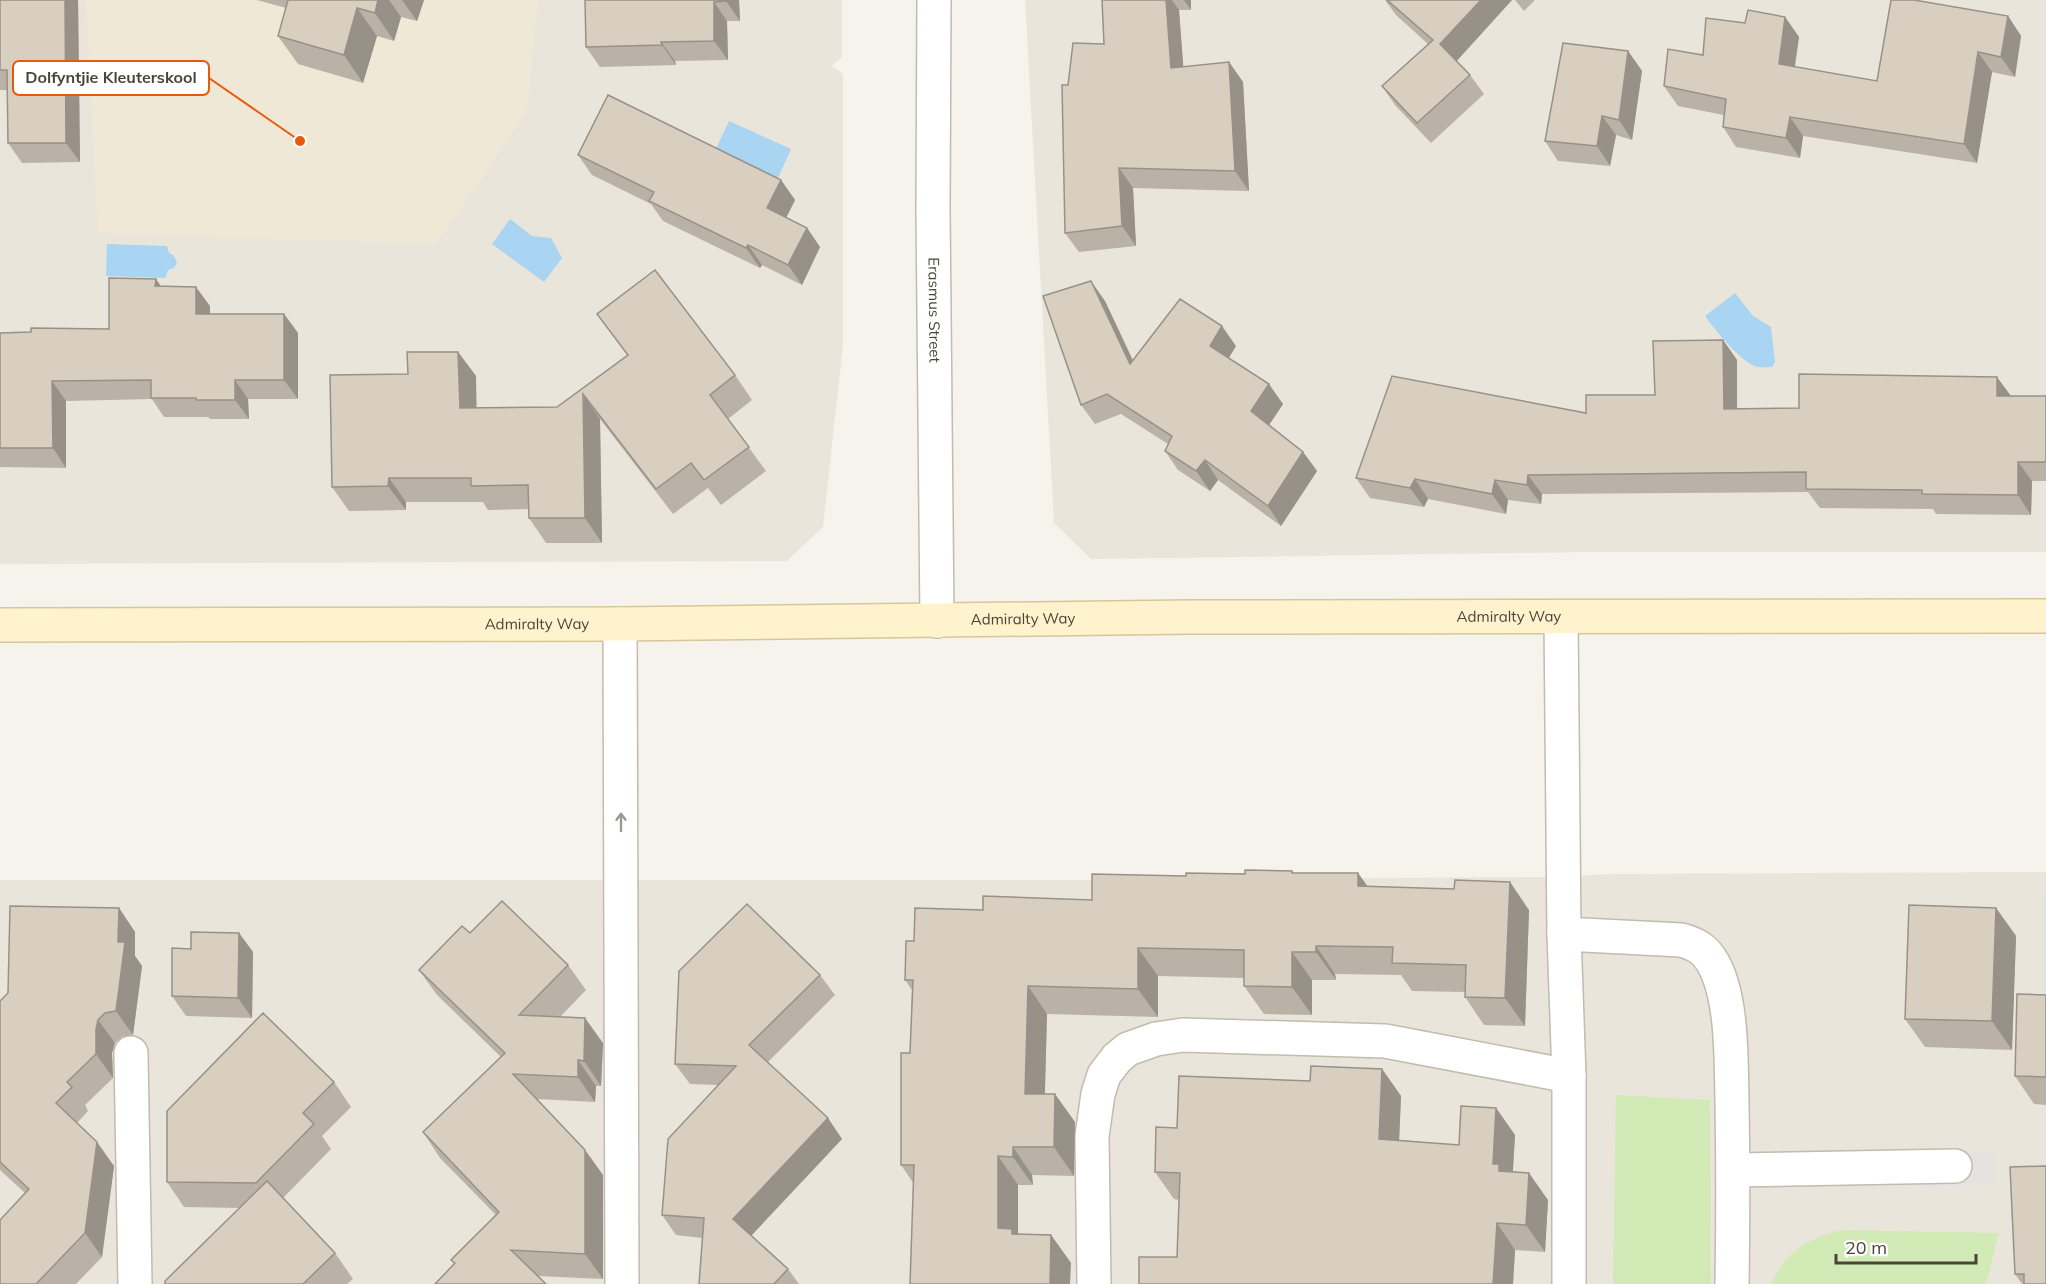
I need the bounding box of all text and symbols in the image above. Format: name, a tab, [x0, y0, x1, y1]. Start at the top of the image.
callout: Dolfyntjie Kleuterskool	[13, 61, 209, 95]
text: Dolfyntjie Kleuterskool	[25, 67, 197, 87]
street label: Erasmus Street	[924, 257, 944, 363]
street label: Admiralty Way	[1457, 607, 1561, 626]
street label: Admiralty Way	[971, 608, 1075, 629]
street label: Admiralty Way	[485, 614, 589, 633]
one-way arrow	[615, 813, 627, 833]
scale bar	[1836, 1227, 1976, 1265]
text: 20 m	[1845, 1236, 1887, 1259]

